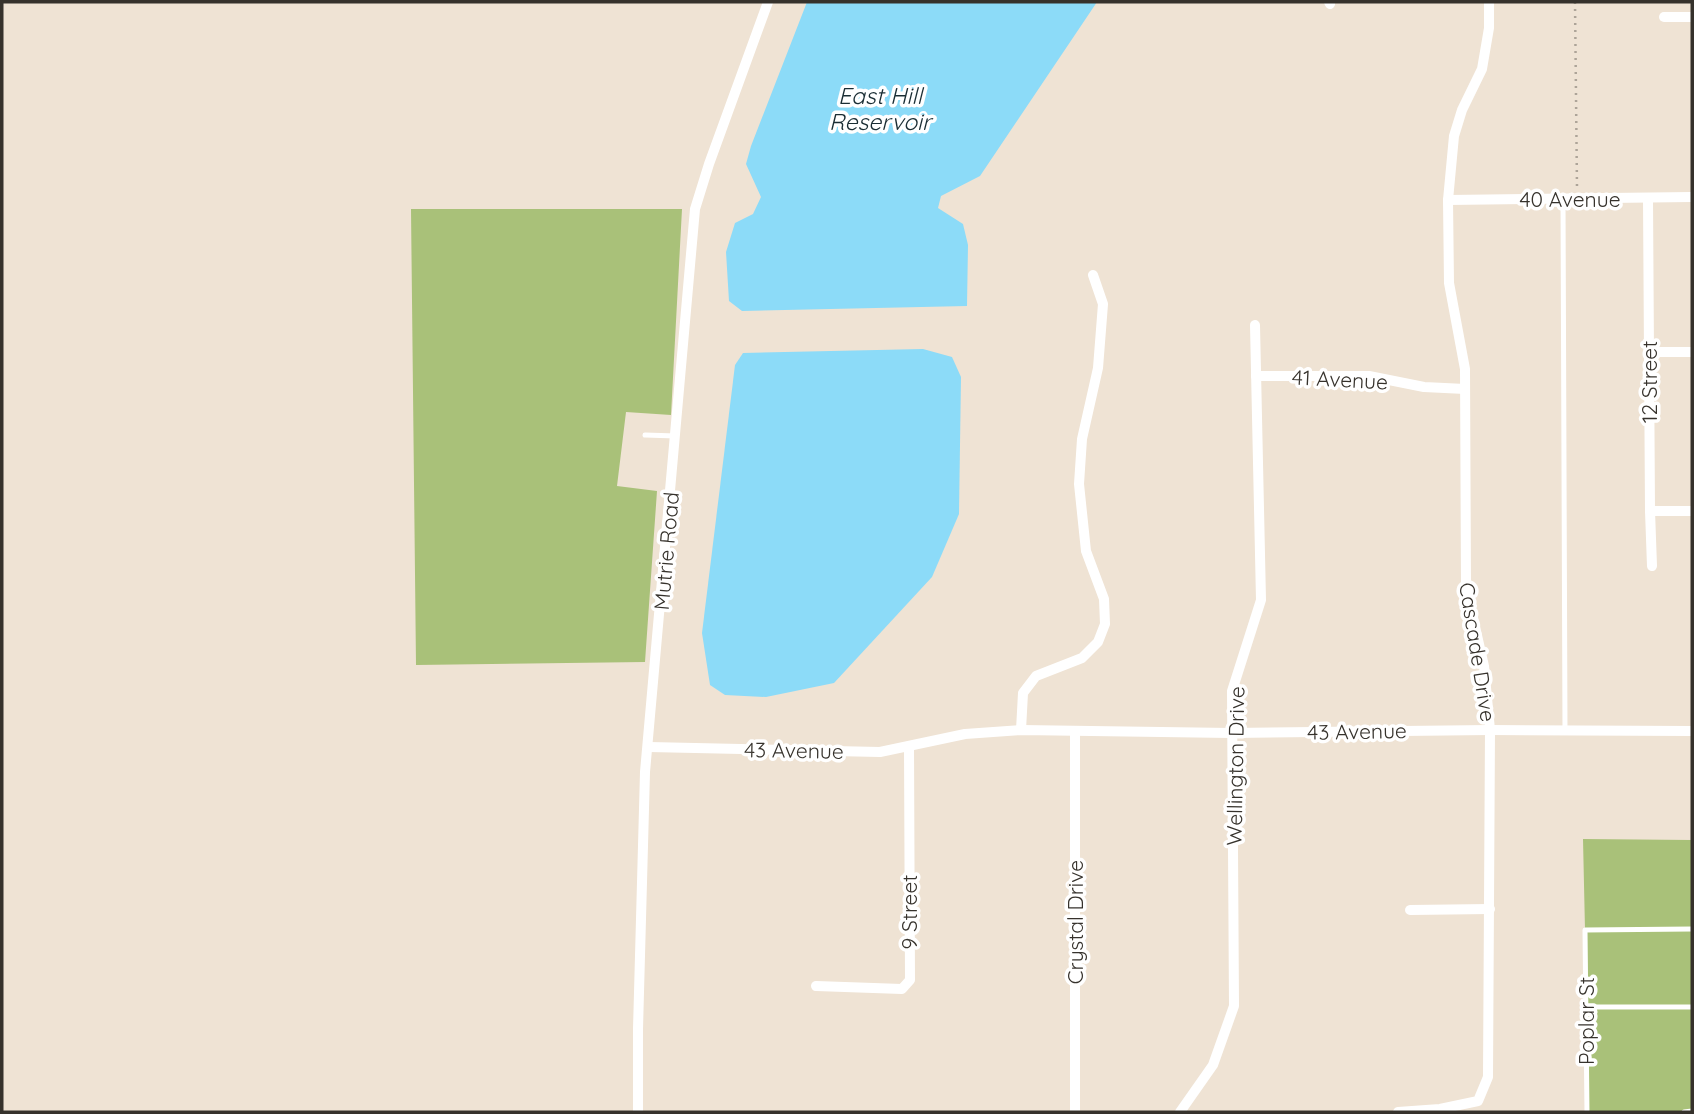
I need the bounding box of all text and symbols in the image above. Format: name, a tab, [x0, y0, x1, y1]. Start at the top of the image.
water label: East Hill Reservoir	[829, 81, 934, 136]
street label: 40 Avenue	[1519, 186, 1621, 212]
street label: 12 Street	[1636, 341, 1662, 423]
street label: 41 Avenue	[1291, 363, 1389, 395]
street label: Mutrie Road	[648, 491, 684, 611]
street label: Cascade Drive	[1454, 580, 1502, 724]
street label: Wellington Drive	[1221, 686, 1249, 846]
street label: 43 Avenue	[1307, 717, 1407, 745]
street label: 43 Avenue	[744, 736, 844, 764]
street label: Crystal Drive	[1062, 860, 1088, 984]
street label: 9 Street	[896, 875, 922, 949]
street label: Poplar St	[1573, 977, 1599, 1065]

